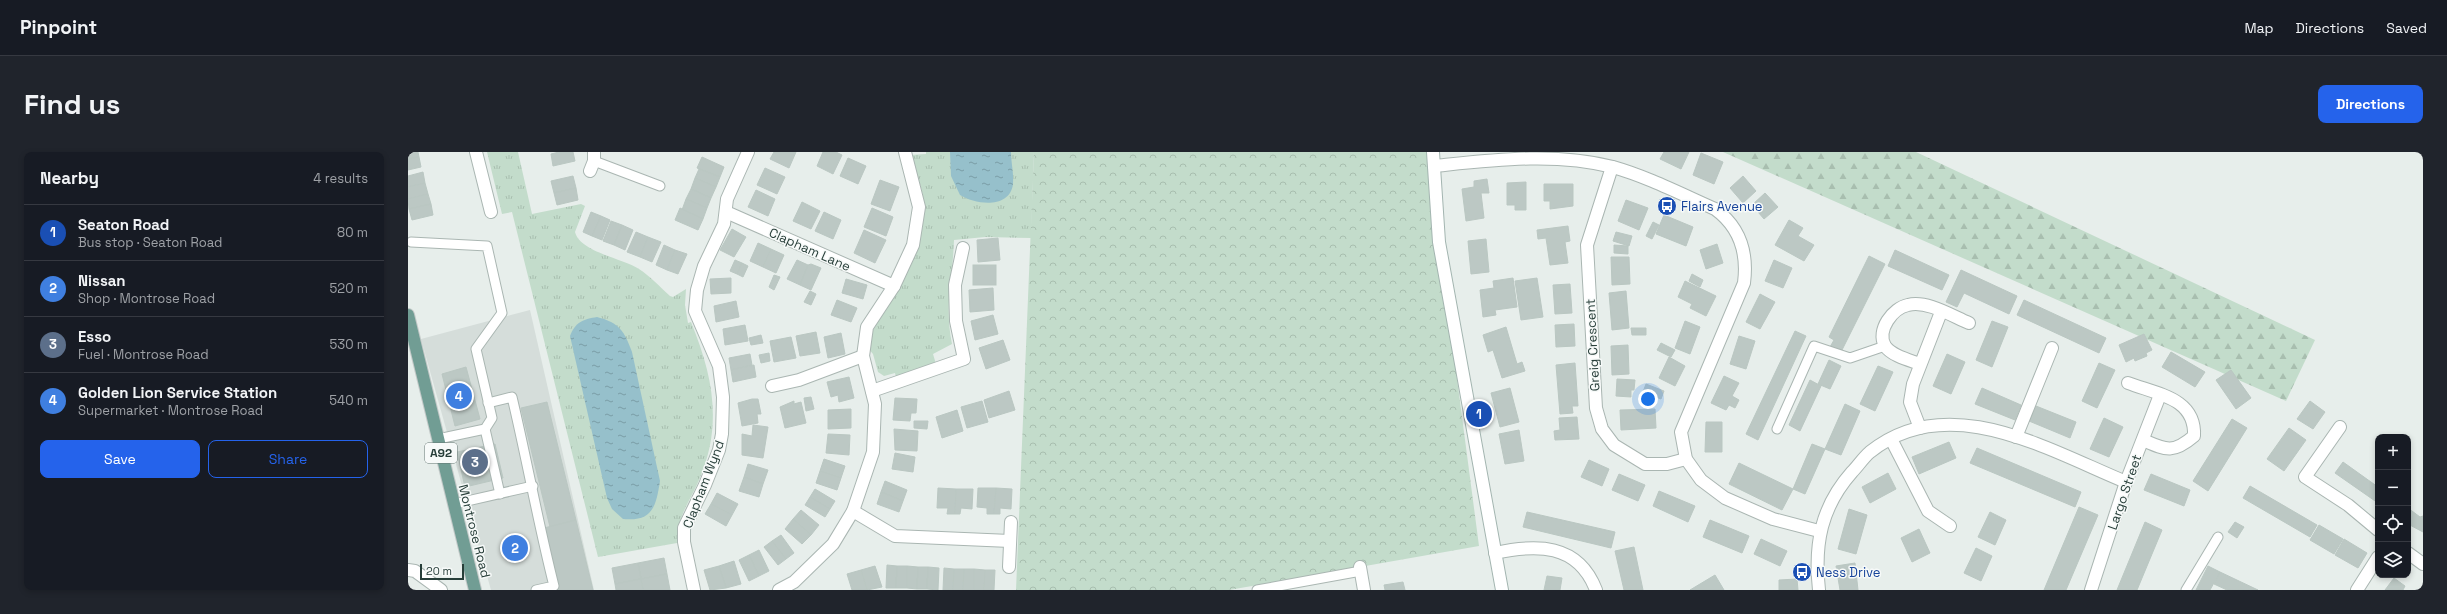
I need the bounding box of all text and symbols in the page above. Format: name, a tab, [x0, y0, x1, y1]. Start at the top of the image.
text: Pinpoint	[20, 15, 97, 40]
text: Map	[2244, 19, 2274, 37]
text: Directions	[2296, 19, 2364, 37]
text: Saved	[2386, 19, 2427, 37]
button: Directions	[2318, 85, 2423, 123]
text: Find us	[24, 86, 121, 122]
text: Nearby	[40, 167, 99, 189]
text: 4 results	[313, 170, 368, 187]
bus stop icon: Flairs Avenue	[1656, 195, 1678, 217]
place label: Flairs Avenue	[1681, 198, 1763, 215]
text: Seaton Road	[78, 215, 169, 234]
text: 1	[50, 224, 56, 241]
text: 80 m	[337, 224, 368, 241]
street label: Clapham Lane	[766, 224, 853, 275]
text: Bus stop · Seaton Road	[78, 234, 222, 251]
text: Nissan	[78, 271, 126, 290]
text: 2	[49, 280, 57, 297]
text: 520 m	[330, 280, 368, 297]
text: Shop · Montrose Road	[78, 290, 215, 307]
street label: Greig Crescent	[1582, 298, 1603, 392]
text: Esso	[78, 327, 111, 346]
text: 3	[49, 336, 57, 353]
text: 530 m	[330, 336, 368, 353]
text: Fuel · Montrose Road	[78, 346, 209, 363]
pin: 4	[446, 381, 472, 411]
text: Golden Lion Service Station	[78, 383, 277, 402]
your location	[1638, 389, 1658, 409]
text: 4	[49, 392, 57, 409]
text: 540 m	[329, 392, 368, 409]
pin: 1	[1466, 399, 1492, 429]
text: Supermarket · Montrose Road	[78, 402, 263, 419]
map controls	[2375, 434, 2411, 578]
button: +	[2375, 434, 2411, 470]
street label: Clapham Wynd	[679, 438, 728, 531]
button: Save	[40, 440, 200, 478]
button: Share	[208, 440, 368, 478]
road number: A92	[425, 443, 457, 463]
pin: 3	[462, 447, 488, 477]
street label: Largo Street	[2104, 452, 2145, 532]
button: −	[2375, 470, 2411, 506]
street label: Montrose Road	[455, 483, 494, 580]
button: locate	[2375, 506, 2411, 542]
pin: 2	[502, 533, 528, 563]
button: layers	[2375, 542, 2411, 578]
bus stop icon: Ness Drive	[1791, 561, 1813, 583]
scale bar	[420, 562, 464, 581]
text: 20 m	[426, 564, 452, 578]
place label: Ness Drive	[1816, 564, 1881, 581]

